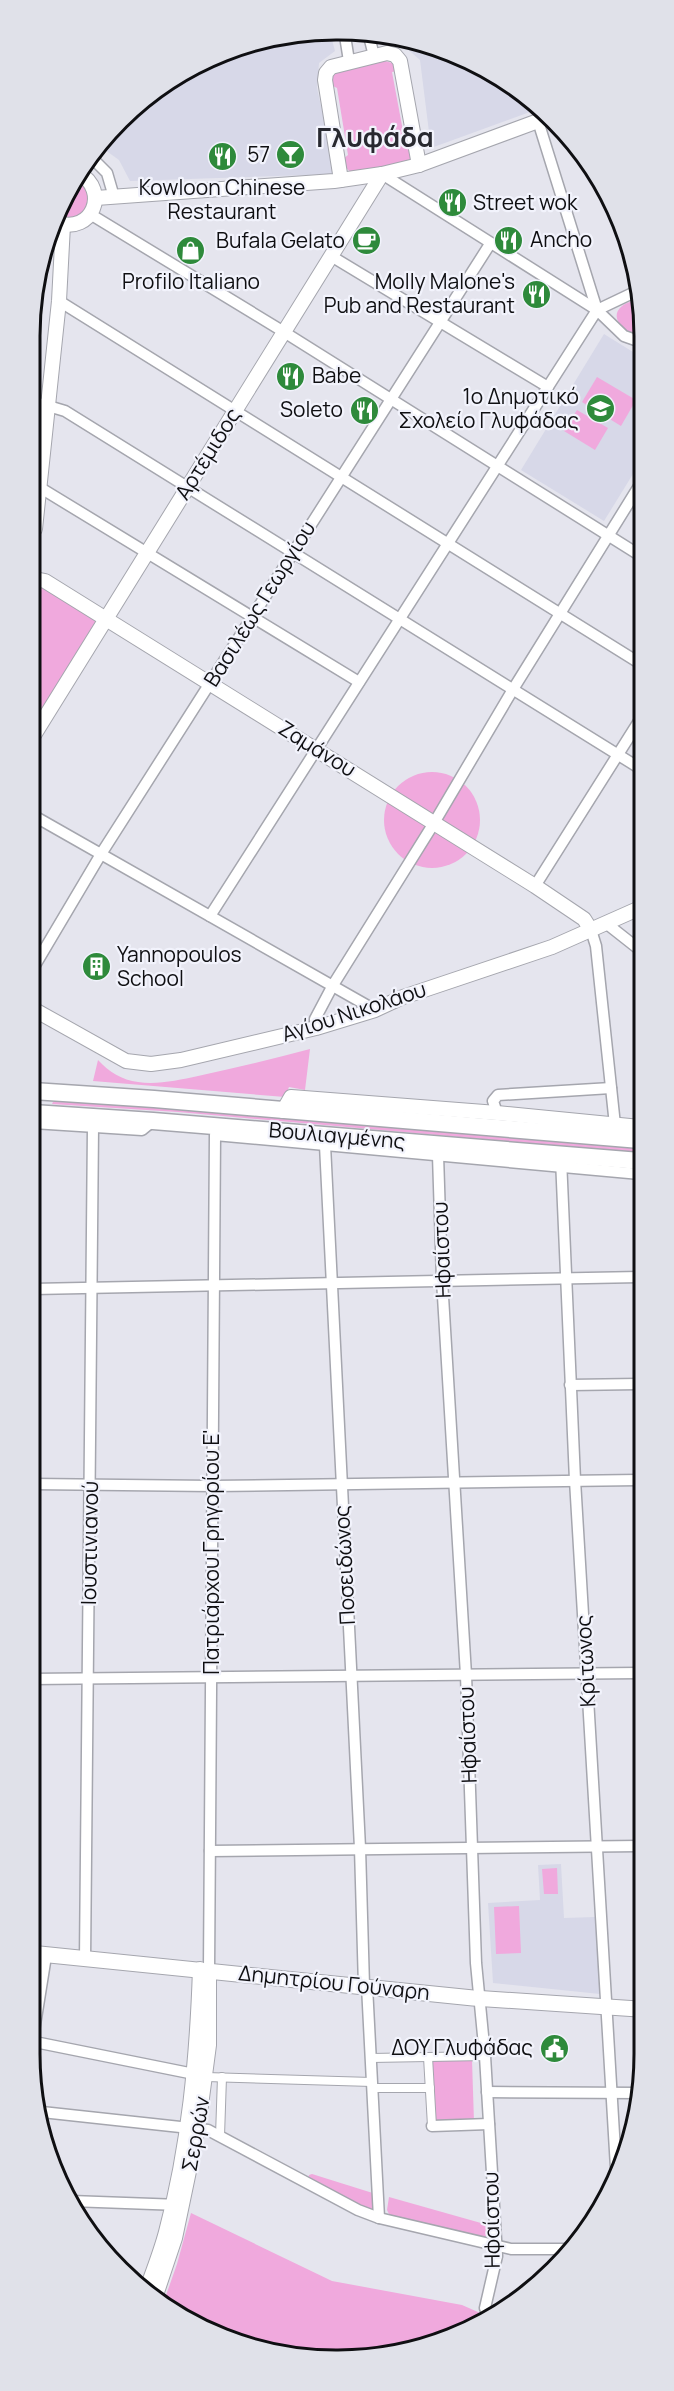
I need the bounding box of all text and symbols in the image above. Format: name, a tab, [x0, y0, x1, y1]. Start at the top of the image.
district label: Γλυφάδα	[316, 118, 434, 155]
bar icon: 57	[275, 139, 307, 171]
place label: 57	[247, 140, 270, 168]
restaurant icon: Kowloon Chinese Restaurant	[206, 141, 238, 173]
place label: Kowloon Chinese Restaurant	[139, 173, 305, 225]
restaurant icon: Street wok	[436, 187, 468, 219]
place label: Street wok	[473, 188, 578, 216]
restaurant icon: Ancho	[493, 224, 525, 256]
cafe icon: Bufala Gelato	[350, 225, 382, 257]
place label: Ancho	[530, 225, 592, 253]
place label: Bufala Gelato	[216, 226, 345, 254]
shop icon: Profilo Italiano	[175, 235, 207, 267]
place label: Profilo Italiano	[122, 267, 260, 295]
place label: Molly Malone's Pub and Restaurant	[324, 267, 515, 319]
restaurant icon: Molly Malone's Pub and Restaurant	[520, 278, 552, 310]
restaurant icon: Babe	[275, 360, 307, 392]
place label: Babe	[312, 361, 361, 389]
place label: 1ο Δημοτικό Σχολείο Γλυφάδας	[399, 382, 579, 434]
school or university icon: 1ο Δημοτικό Σχολείο Γλυφάδας	[584, 393, 616, 425]
restaurant icon: Soleto	[348, 394, 380, 426]
place label: Soleto	[280, 395, 343, 423]
street label: Αρτέμιδος	[168, 402, 246, 505]
street label: Βασιλέως Γεωργίου	[197, 516, 321, 691]
street label: Ζαμάνου	[274, 713, 361, 783]
place label: Yannopoulos School	[117, 940, 242, 992]
building icon: Yannopoulos School	[80, 951, 112, 983]
street label: Αγίου Νικολάου	[278, 975, 429, 1048]
street label: Βουλιαγμένης	[268, 1115, 406, 1155]
street label: Ηφαίστου	[425, 1201, 457, 1299]
street label: Πατριάρχου Γρηγορίου E'	[197, 1429, 225, 1675]
street label: Ιουστινιανού	[74, 1481, 104, 1605]
street label: Ποσειδώνος	[327, 1505, 361, 1626]
street label: Κρίτωνος	[569, 1614, 601, 1708]
street label: Ηφαίστου	[451, 1686, 483, 1784]
street label: Δημητρίου Γούναρη	[237, 1958, 431, 2006]
public building icon: ΔΟΥ Γλυφάδας	[538, 2032, 570, 2064]
place label: ΔΟΥ Γλυφάδας	[391, 2033, 533, 2061]
street label: Σερρών	[175, 2094, 215, 2174]
street label: Ηφαίστου	[476, 2171, 506, 2269]

